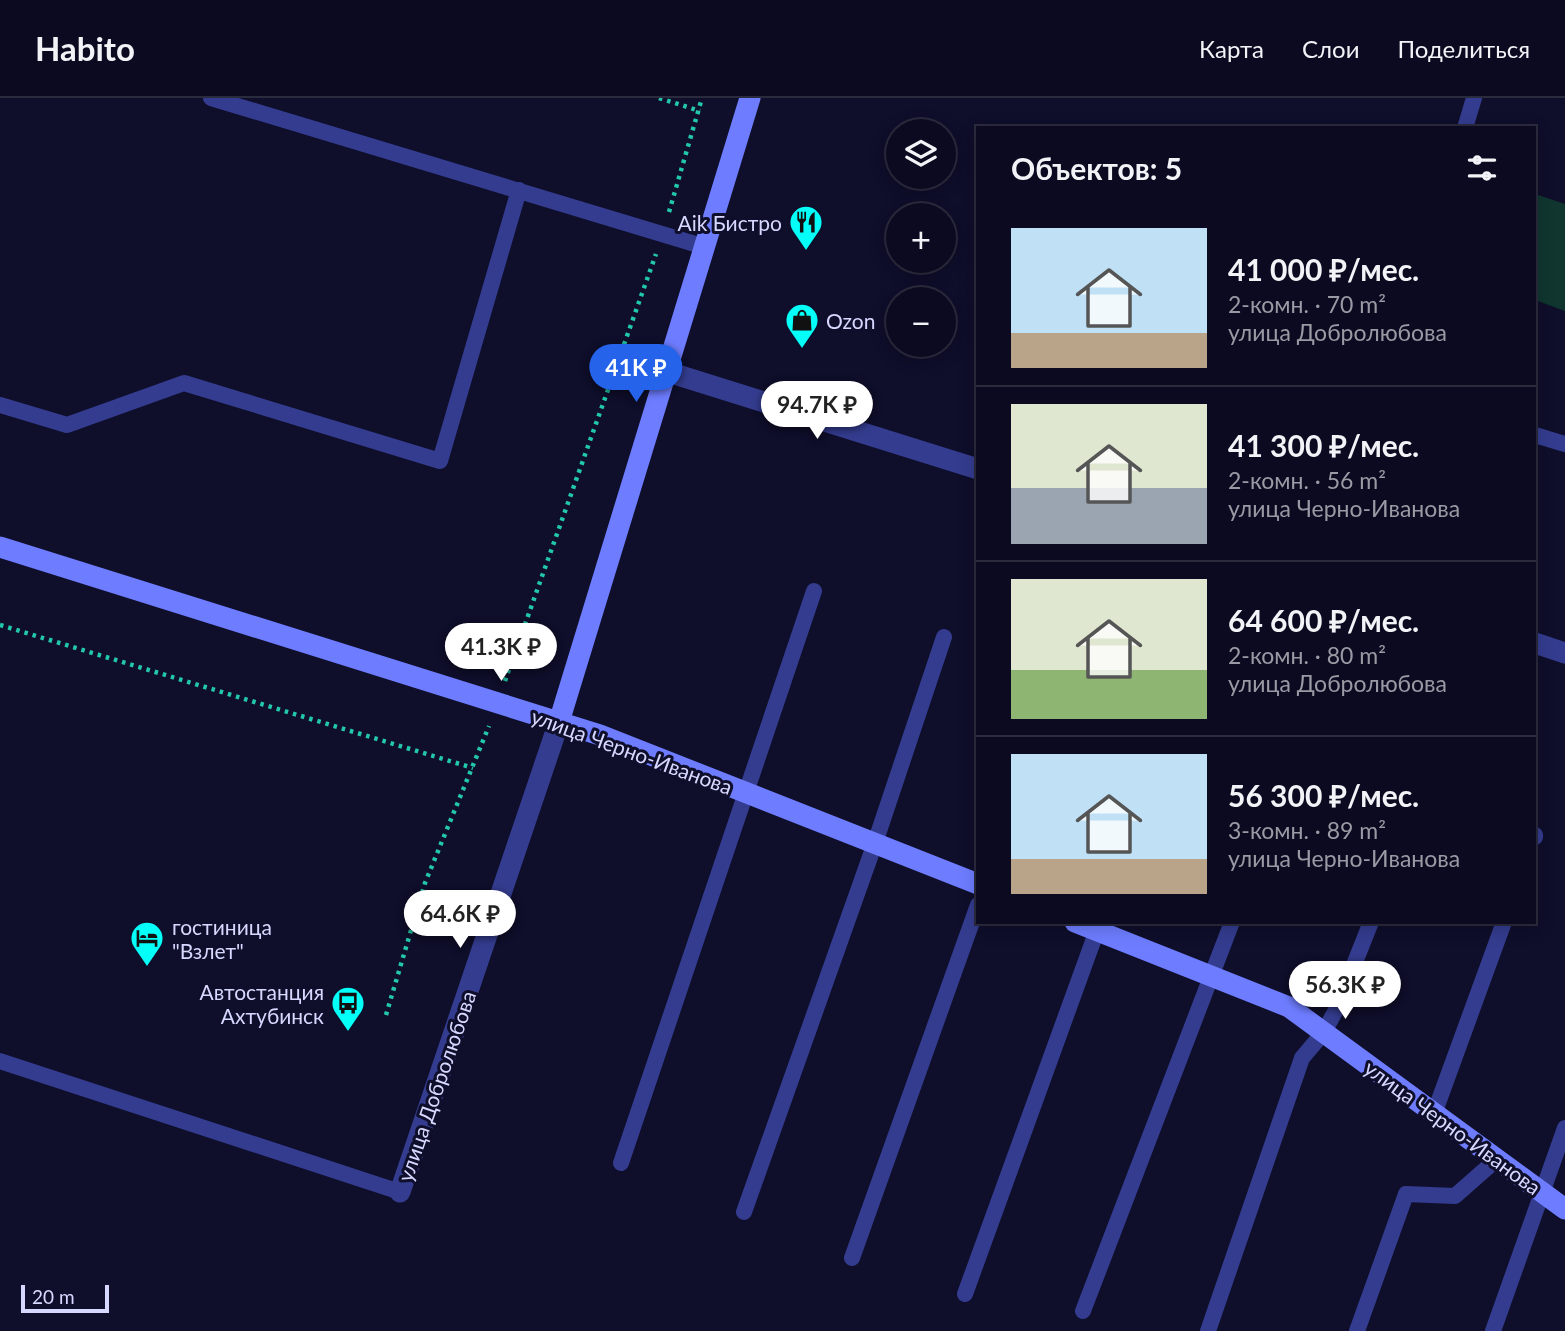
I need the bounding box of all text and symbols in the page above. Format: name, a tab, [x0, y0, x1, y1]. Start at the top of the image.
text: Habito	[35, 28, 135, 68]
text: Карта	[1199, 34, 1264, 63]
text: Слои	[1302, 34, 1359, 63]
text: Поделиться	[1397, 34, 1530, 63]
map controls	[886, 119, 956, 357]
button: layers	[886, 119, 956, 189]
icon: filters	[1463, 149, 1501, 187]
text: Объектов: 5	[1011, 150, 1182, 186]
restaurant icon: Aik Бистро	[787, 203, 825, 252]
button: +	[886, 203, 956, 273]
place label: Aik Бистро	[678, 210, 782, 235]
text: 41 000 ₽/мес.	[1228, 251, 1419, 287]
icon: home	[1067, 256, 1151, 340]
button: −	[886, 287, 956, 357]
text: 2-комн. · 70 m²	[1228, 290, 1386, 318]
shop icon: Ozon	[783, 301, 821, 350]
place label: Ozon	[826, 308, 876, 333]
text: улица Добролюбова	[1228, 318, 1447, 346]
pin: 41K ₽	[587, 344, 685, 404]
text: 41K ₽	[605, 353, 667, 381]
pin: 94.7K ₽	[752, 382, 882, 441]
text: 94.7K ₽	[777, 390, 857, 418]
text: 41 300 ₽/мес.	[1228, 427, 1419, 463]
icon: home	[1067, 432, 1151, 516]
text: 2-комн. · 56 m²	[1228, 466, 1386, 494]
text: улица Черно-Иванова	[1228, 494, 1460, 522]
text: 64 600 ₽/мес.	[1228, 602, 1419, 638]
icon: home	[1067, 607, 1151, 691]
pin: 41.3K ₽	[436, 624, 566, 683]
text: 41.3K ₽	[461, 632, 541, 660]
text: 2-комн. · 80 m²	[1228, 641, 1386, 669]
text: улица Добролюбова	[1228, 669, 1447, 697]
street label: улица Черно-Иванова	[528, 703, 736, 799]
text: 56 300 ₽/мес.	[1228, 777, 1419, 813]
icon: home	[1067, 782, 1151, 866]
text: 3-комн. · 89 m²	[1228, 816, 1386, 844]
text: улица Черно-Иванова	[1228, 844, 1460, 872]
pin: 64.6K ₽	[395, 890, 525, 950]
text: 64.6K ₽	[420, 899, 500, 927]
place label: гостиница "Взлет"	[172, 914, 272, 963]
hotel icon: гостиница "Взлет"	[128, 919, 166, 968]
pin: 56.3K ₽	[1280, 962, 1410, 1021]
text: 56.3K ₽	[1305, 970, 1385, 998]
place label: Автостанция Ахтубинск	[200, 979, 324, 1028]
bus stop icon: Автостанция Ахтубинск	[329, 984, 367, 1033]
street label: улица Добролюбова	[392, 987, 480, 1185]
street label: улица Черно-Иванова	[1360, 1055, 1546, 1199]
scale bar	[21, 1282, 108, 1314]
text: 20 m	[32, 1285, 75, 1308]

